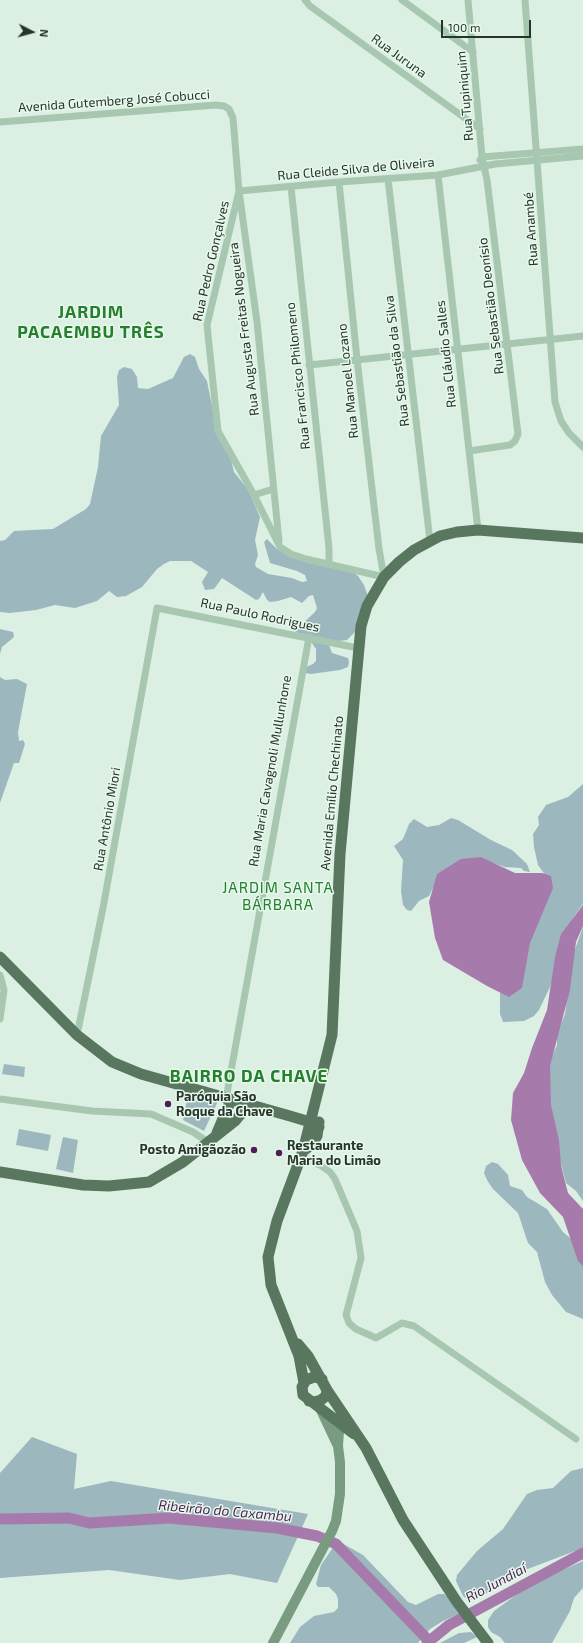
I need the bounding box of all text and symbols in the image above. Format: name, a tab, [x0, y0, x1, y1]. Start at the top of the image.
north arrow	[12, 12, 52, 52]
scale bar	[443, 12, 533, 38]
text: 100 m	[448, 20, 480, 34]
text: N	[38, 29, 51, 38]
street label: Rua Juruna	[368, 31, 430, 81]
street label: Rua Tupiniquim	[453, 50, 477, 142]
street label: Avenida Gutemberg José Cobucci	[18, 87, 210, 115]
street label: Rua Cleide Silva de Oliveira	[277, 154, 435, 184]
street label: Rua Anambé	[521, 192, 541, 266]
street label: Rua Pedro Gonçalves	[190, 199, 232, 323]
street label: Rua Sebastião Deonísio	[475, 237, 507, 375]
street label: Rua Augusta Freitas Nogueira	[226, 241, 262, 417]
street label: Rua Sebastião da Silva	[381, 295, 413, 427]
street label: Rua Cláudio Salles	[433, 299, 459, 409]
district label: JARDIM PACAEMBU TRÊS	[17, 302, 165, 342]
street label: Rua Francisco Philomeno	[283, 302, 313, 450]
street label: Rua Manoel Lozano	[334, 323, 362, 439]
street label: Rua Paulo Rodrigues	[199, 595, 321, 635]
street label: Rua Maria Cavagnoli Mullunhone	[245, 674, 295, 868]
street label: Avenida Emílio Chechinato	[317, 715, 347, 871]
street label: Rua Antônio Miori	[90, 766, 124, 872]
district label: JARDIM SANTA BÁRBARA	[222, 879, 334, 914]
district label: BAIRRO DA CHAVE	[170, 1066, 328, 1086]
place label: Paróquia São Roque da Chave	[176, 1089, 273, 1120]
marker: Paróquia São Roque da Chave	[163, 1099, 173, 1109]
place label: Restaurante Maria do Limão	[287, 1138, 381, 1169]
place label: Posto Amigãozão	[140, 1142, 246, 1158]
marker: Posto Amigãozão	[249, 1145, 259, 1155]
marker: Restaurante Maria do Limão	[274, 1148, 284, 1158]
water label: Ribeirão do Caxambu	[158, 1497, 292, 1525]
water label: Rio Jundiaí	[463, 1560, 529, 1606]

